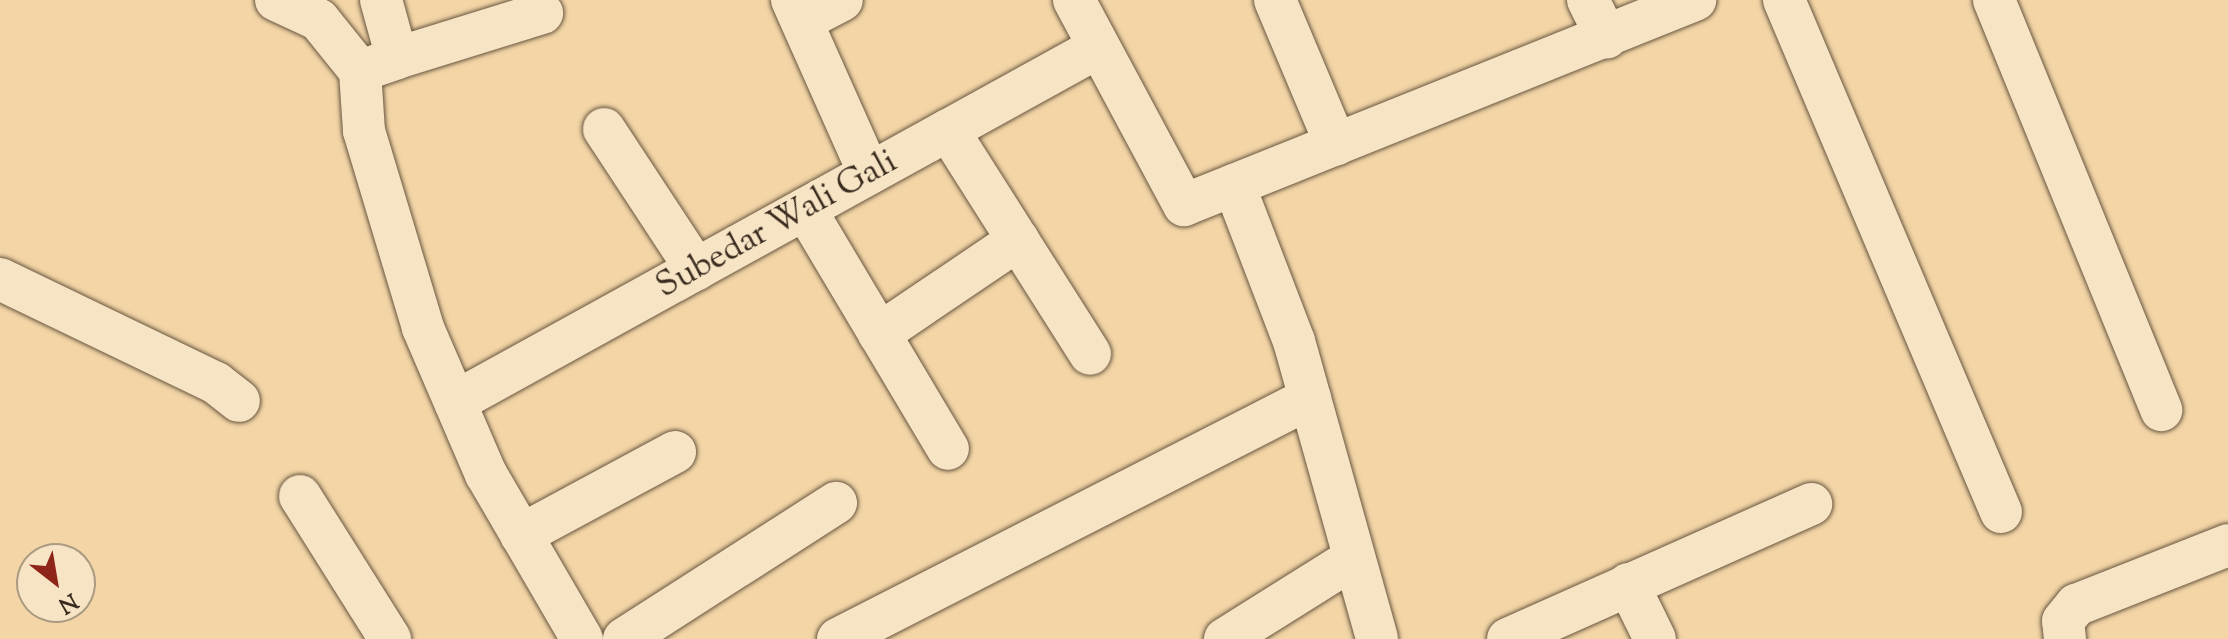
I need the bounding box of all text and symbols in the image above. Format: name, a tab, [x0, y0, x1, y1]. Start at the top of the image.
street label: Subedar Wali Gali	[650, 142, 904, 308]
north arrow	[16, 543, 96, 623]
text: N	[52, 584, 83, 620]

